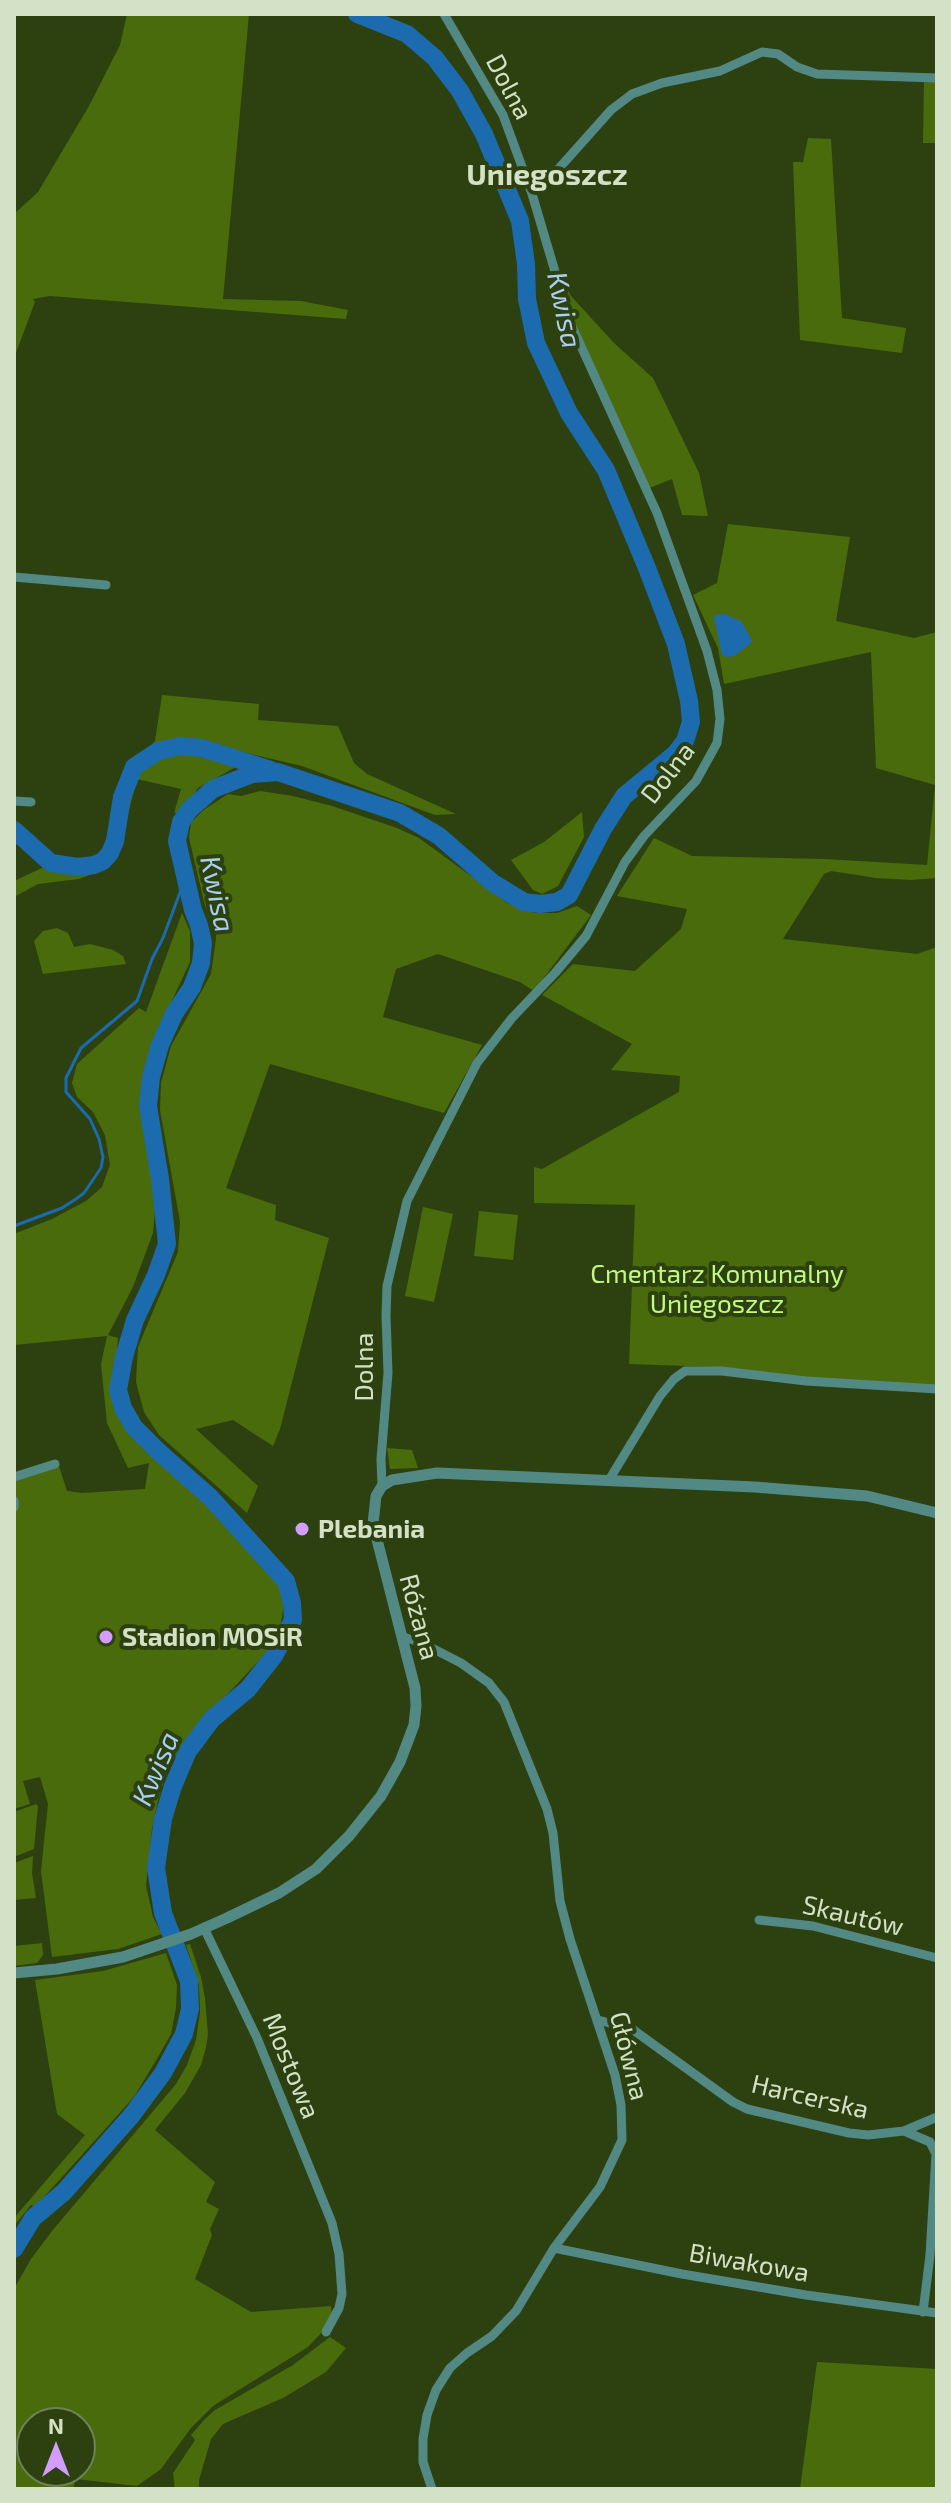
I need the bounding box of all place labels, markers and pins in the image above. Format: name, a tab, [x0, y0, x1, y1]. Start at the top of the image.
place label: Plebania	[318, 1513, 425, 1545]
marker: Plebania	[293, 1520, 311, 1538]
place label: Stadion MOSiR	[122, 1621, 303, 1653]
marker: Stadion MOSiR	[97, 1628, 115, 1646]

